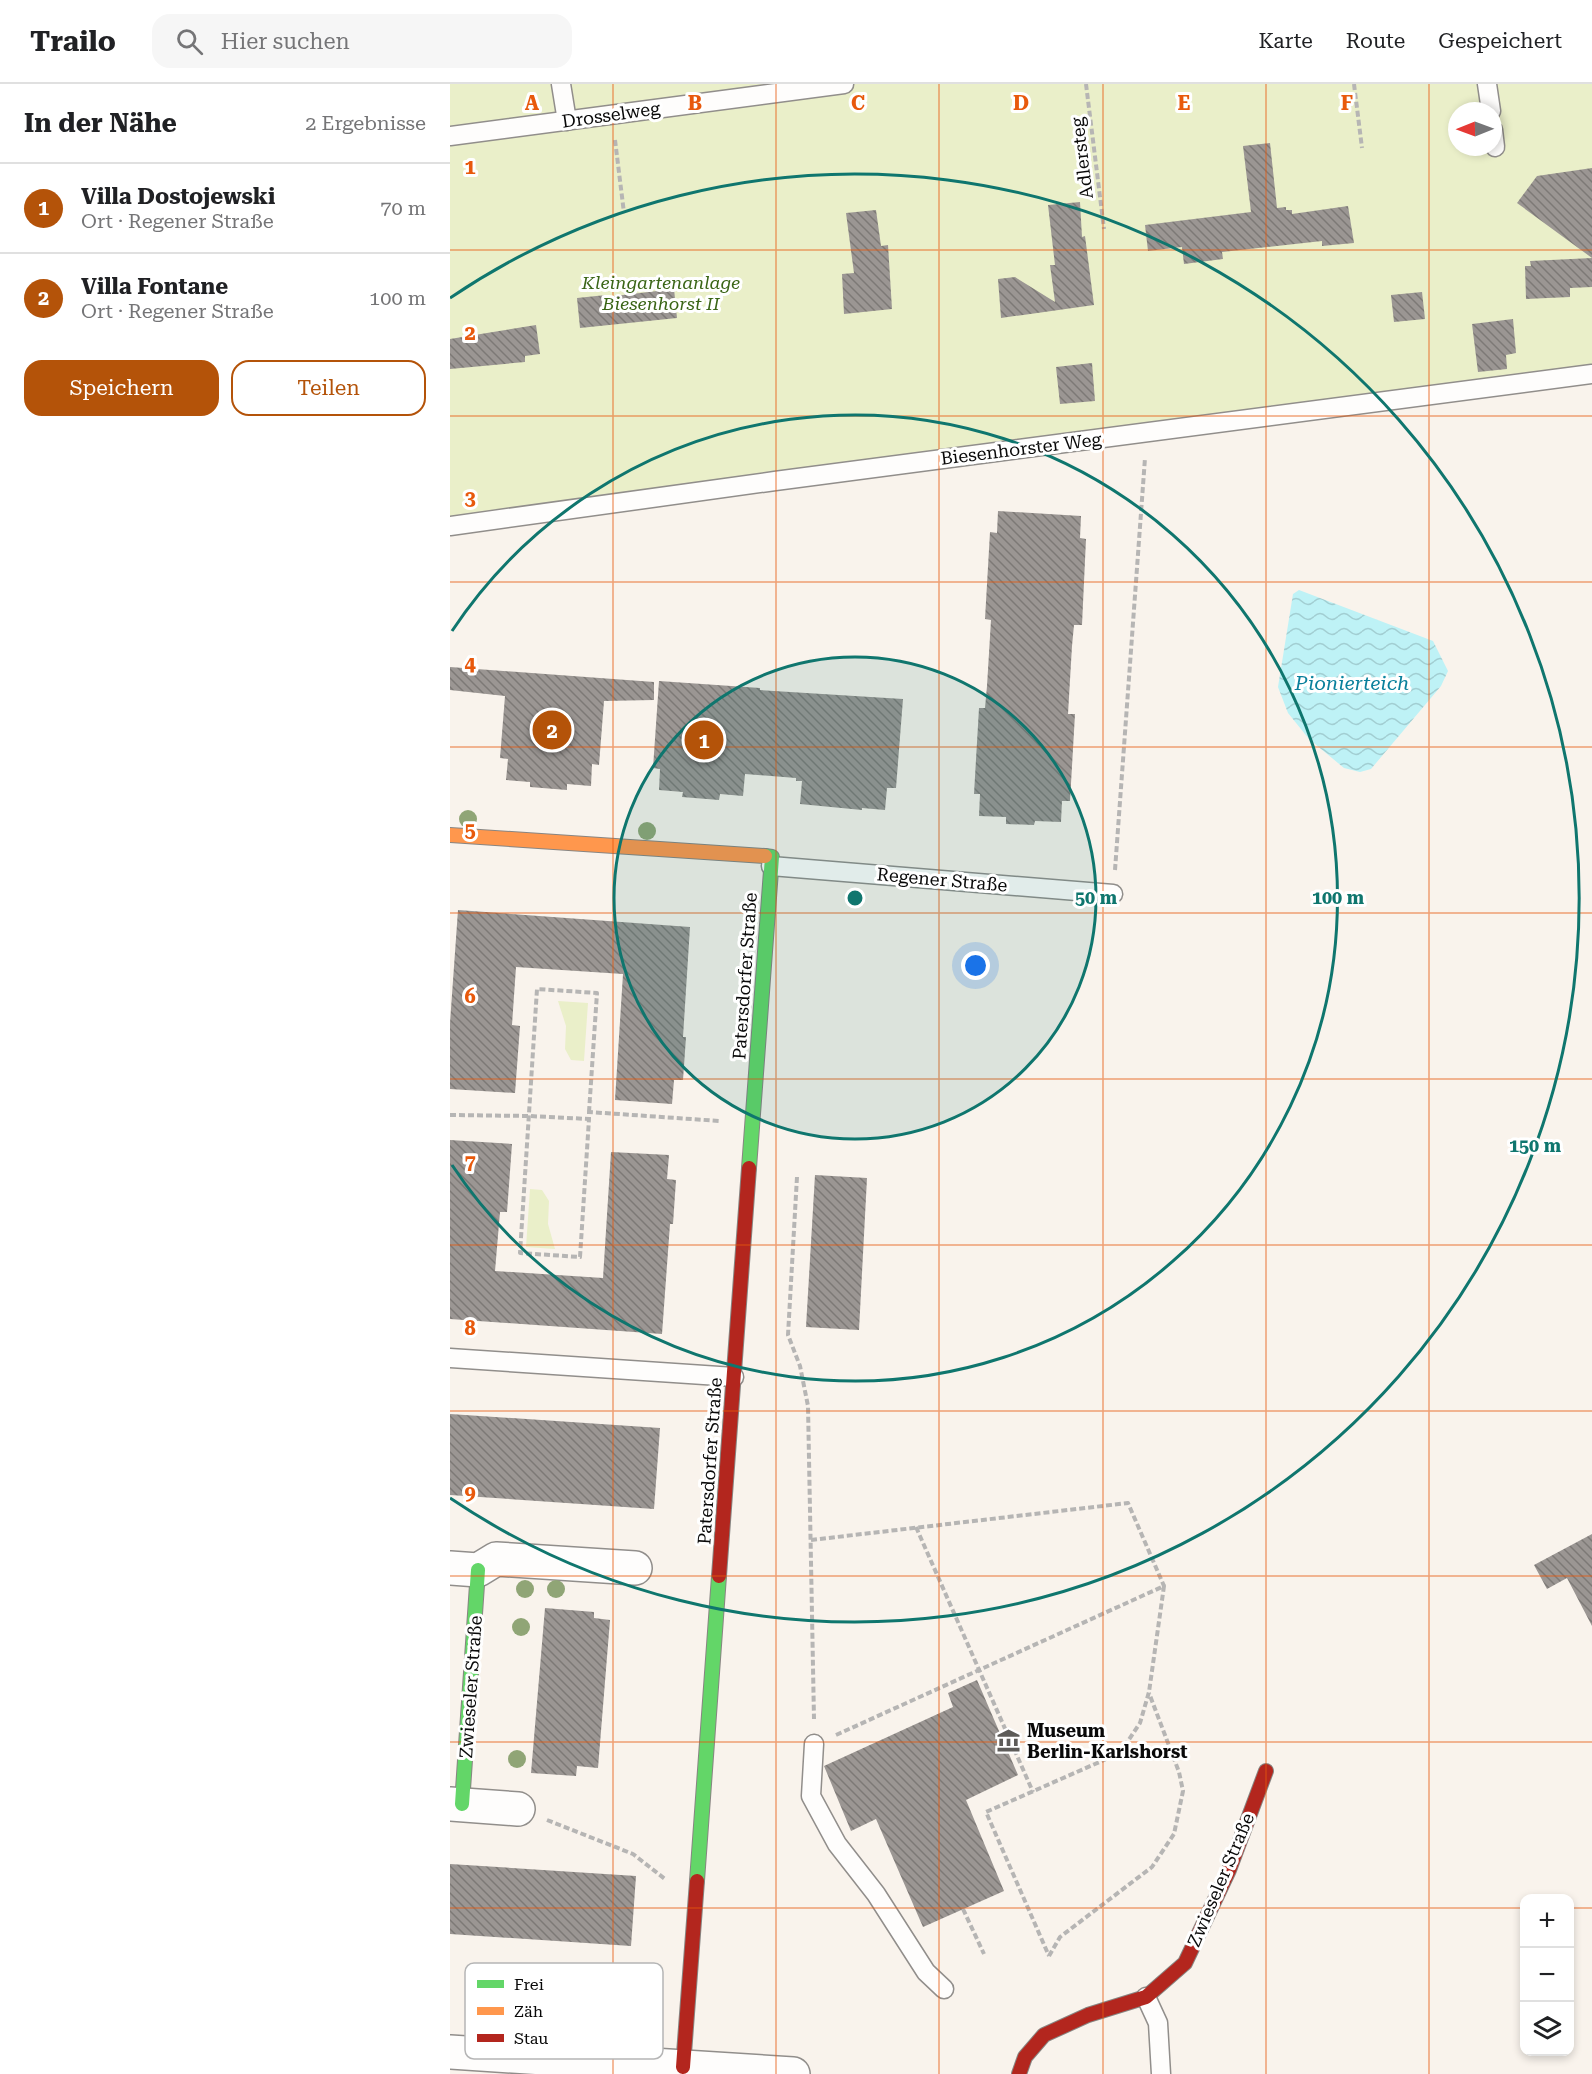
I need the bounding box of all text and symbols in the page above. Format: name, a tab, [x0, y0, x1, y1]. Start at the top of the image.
search box	[152, 14, 572, 68]
text: Trailo	[30, 25, 116, 58]
icon: search	[173, 25, 206, 58]
text: Hier suchen	[221, 29, 350, 54]
text: Karte	[1258, 29, 1313, 53]
text: Route	[1346, 29, 1405, 53]
text: Gespeichert	[1438, 29, 1562, 53]
text: A	[525, 91, 540, 115]
text: B	[688, 91, 702, 115]
text: C	[851, 91, 865, 115]
text: D	[1013, 91, 1029, 115]
text: E	[1178, 91, 1191, 115]
text: F	[1341, 91, 1353, 115]
street label: Drosselweg	[560, 97, 662, 132]
north arrow	[1448, 102, 1502, 156]
text: In der Nähe	[24, 108, 177, 138]
text: 2 Ergebnisse	[305, 111, 426, 135]
street label: Adlersteg	[1066, 115, 1097, 200]
text: 1	[464, 155, 476, 179]
text: Villa Dostojewski	[81, 184, 275, 209]
text: 1	[38, 196, 49, 220]
text: 70 m	[380, 196, 426, 220]
text: Ort · Regener Straße	[81, 209, 274, 233]
park label: Kleingartenanlage Biesenhorst II	[581, 272, 740, 314]
text: Villa Fontane	[81, 274, 228, 299]
text: 2	[38, 286, 49, 310]
text: 100 m	[369, 286, 426, 310]
text: Ort · Regener Straße	[81, 299, 274, 323]
text: 2	[464, 321, 476, 345]
button: Speichern	[24, 360, 219, 416]
button: Teilen	[231, 360, 426, 416]
street label: Biesenhorster Weg	[939, 428, 1103, 469]
text: 3	[464, 486, 476, 510]
text: 4	[464, 652, 476, 676]
water label: Pionierteich	[1294, 671, 1409, 695]
pin: 2	[532, 708, 572, 752]
pin: 1	[684, 718, 724, 762]
text: 5	[464, 818, 476, 842]
street label: Regener Straße	[876, 863, 1008, 896]
text: 50 m	[1075, 887, 1118, 908]
text: 100 m	[1312, 887, 1365, 908]
centre of rings	[845, 888, 865, 908]
street label: Patersdorfer Straße	[728, 892, 761, 1060]
your location	[961, 951, 990, 980]
text: 6	[464, 984, 476, 1008]
text: 150 m	[1509, 1135, 1562, 1156]
text: 7	[464, 1150, 476, 1174]
text: 8	[464, 1316, 476, 1340]
street label: Patersdorfer Straße	[693, 1377, 726, 1545]
text: 9	[464, 1481, 476, 1505]
street label: Zwieseler Straße	[455, 1615, 486, 1759]
place label: Museum Berlin-Karlshorst	[1027, 1720, 1188, 1762]
museum icon: Museum Berlin-Karlshorst	[996, 1728, 1022, 1754]
street label: Zwieseler Straße	[1183, 1810, 1258, 1950]
map controls	[1520, 1894, 1574, 2056]
button: +	[1520, 1894, 1574, 1948]
button: −	[1520, 1948, 1574, 2002]
legend	[465, 1963, 663, 2059]
text: Frei	[514, 1975, 544, 1994]
text: Zäh	[514, 2002, 543, 2021]
button: layers	[1520, 2002, 1574, 2056]
text: Stau	[514, 2029, 548, 2048]

